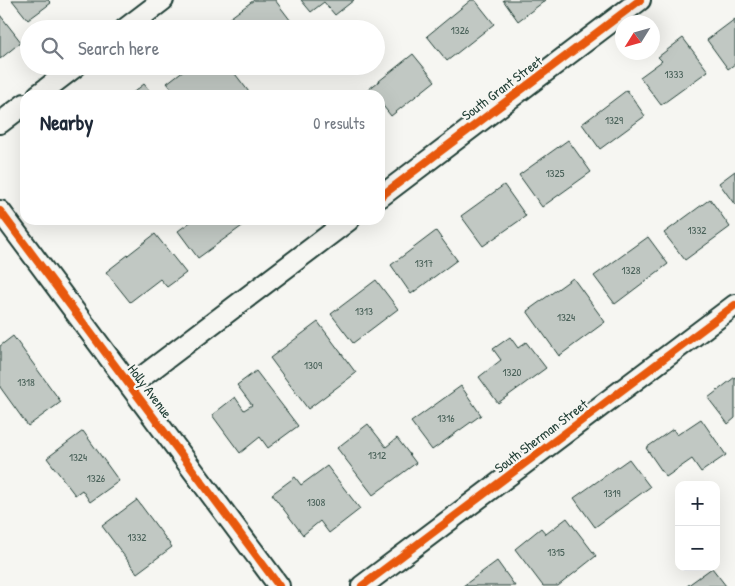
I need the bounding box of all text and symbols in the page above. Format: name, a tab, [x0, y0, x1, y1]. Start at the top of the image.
north arrow	[615, 15, 660, 60]
search box	[20, 20, 385, 75]
house number: 1326	[451, 23, 470, 37]
icon: search	[38, 34, 66, 62]
text: Search here	[78, 35, 159, 61]
street label: South Grant Street	[458, 51, 546, 124]
house number: 1333	[665, 67, 683, 81]
text: Nearby	[40, 108, 93, 137]
text: 0 results	[313, 112, 365, 134]
house number: 1329	[605, 113, 623, 127]
house number: 1325	[546, 166, 565, 180]
house number: 1332	[688, 223, 707, 237]
house number: 1317	[415, 256, 433, 270]
house number: 1328	[622, 263, 641, 277]
house number: 1313	[355, 304, 373, 318]
house number: 1324	[557, 310, 575, 324]
house number: 1309	[304, 358, 322, 372]
street label: Holly Avenue	[123, 360, 177, 422]
house number: 1320	[503, 365, 522, 379]
house number: 1318	[17, 375, 35, 389]
street label: South Sherman Street	[490, 394, 591, 477]
house number: 1316	[437, 411, 455, 425]
house number: 1312	[368, 448, 386, 462]
house number: 1324	[69, 450, 87, 464]
house number: 1326	[87, 471, 106, 485]
map controls	[675, 481, 720, 571]
button: +	[675, 481, 720, 526]
house number: 1319	[604, 486, 620, 500]
house number: 1308	[307, 495, 326, 509]
button: −	[675, 526, 720, 571]
house number: 1332	[128, 530, 147, 544]
house number: 1315	[547, 545, 565, 559]

